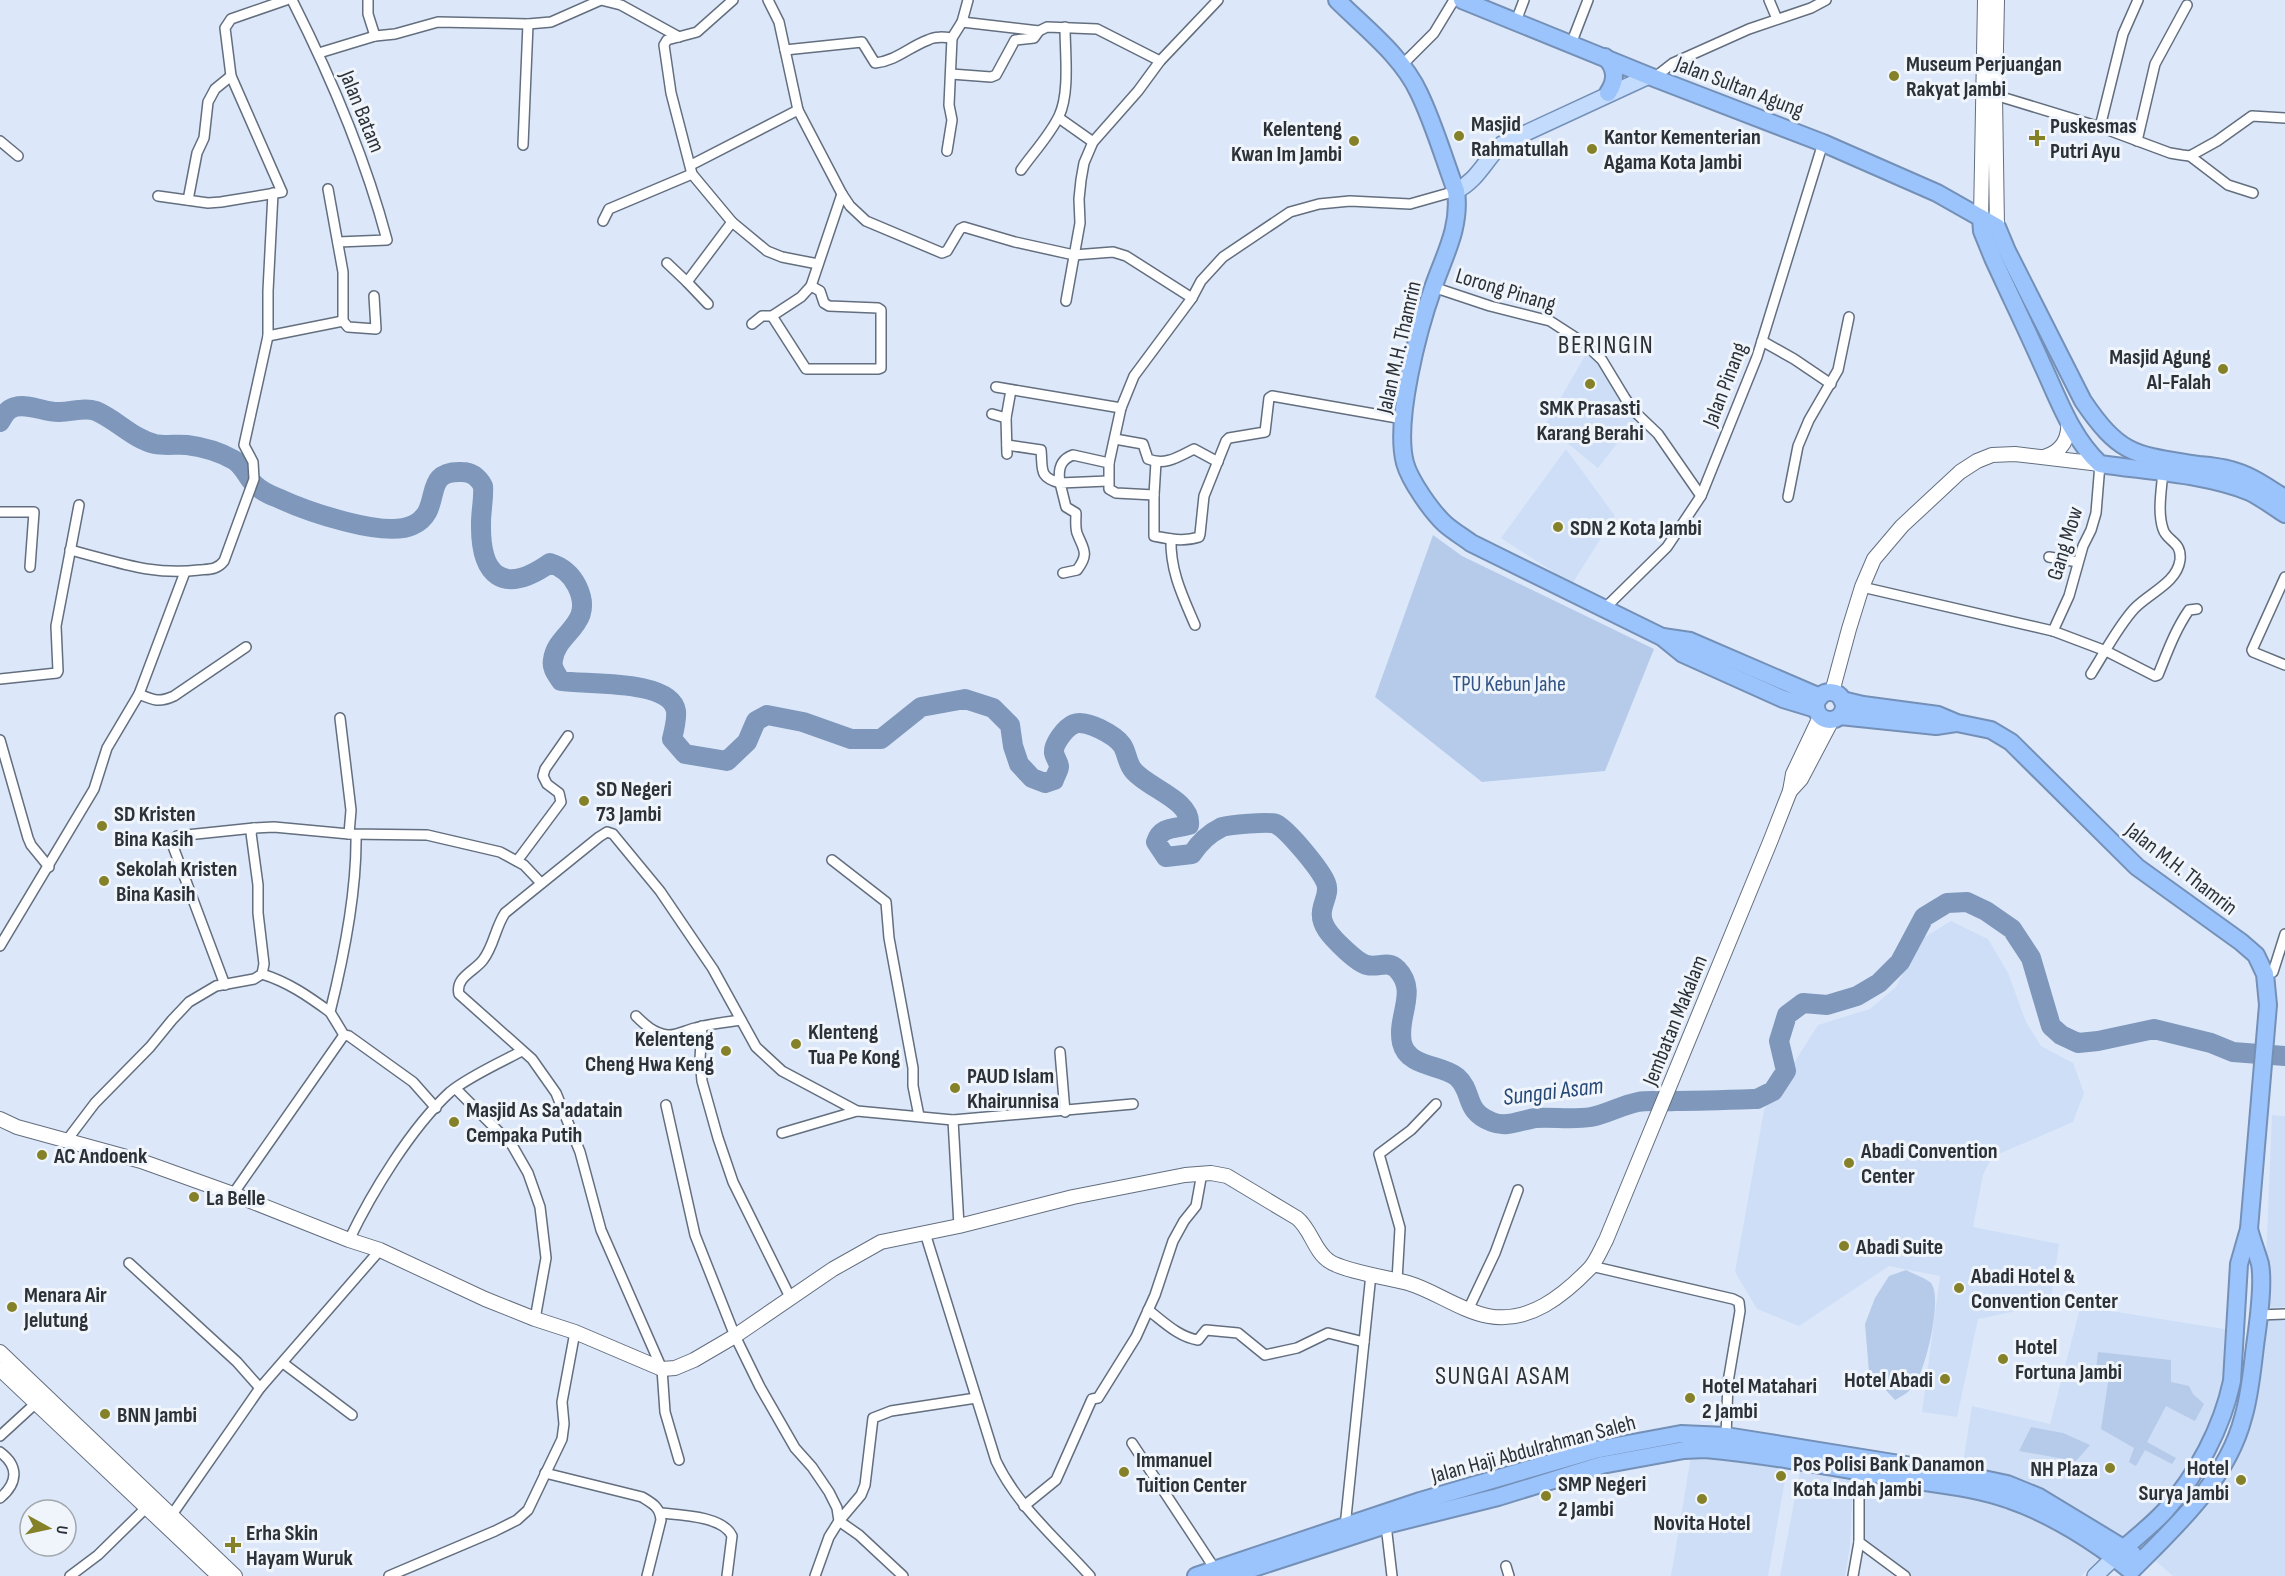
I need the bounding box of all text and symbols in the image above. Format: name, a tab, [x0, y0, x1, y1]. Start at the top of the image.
street label: Jalan Sultan Agung	[1671, 50, 1808, 124]
place label: Museum Perjuangan Rakyat Jambi	[1906, 51, 2062, 103]
street label: Jalan Batam	[333, 66, 390, 156]
marker: Museum Perjuangan Rakyat Jambi	[1887, 69, 1901, 83]
place label: Masjid Rahmatullah	[1471, 111, 1569, 163]
place label: Puskesmas Putri Ayu	[2050, 113, 2137, 165]
place label: Kelenteng Kwan Im Jambi	[1231, 116, 1342, 168]
place label: Kantor Kementerian Agama Kota Jambi	[1603, 124, 1761, 176]
marker: Masjid Rahmatullah	[1452, 129, 1466, 143]
marker: Puskesmas Putri Ayu	[2028, 129, 2046, 147]
marker: Kelenteng Kwan Im Jambi	[1347, 134, 1361, 148]
marker: Kantor Kementerian Agama Kota Jambi	[1585, 142, 1599, 156]
street label: Lorong Pinang	[1452, 262, 1559, 319]
street label: Jalan M.H. Thamrin	[1371, 278, 1428, 417]
district label: BERINGIN	[1558, 330, 1654, 361]
street label: Jalan Pinang	[1697, 338, 1754, 431]
place label: Masjid Agung Al-Falah	[2109, 344, 2211, 396]
marker: Masjid Agung Al-Falah	[2216, 362, 2230, 376]
marker: SMK Prasasti Karang Berahi	[1583, 377, 1597, 391]
place label: SMK Prasasti Karang Berahi	[1536, 395, 1644, 447]
street label: Gang Mow	[2041, 503, 2089, 583]
place label: SDN 2 Kota Jambi	[1570, 515, 1702, 542]
marker: SDN 2 Kota Jambi	[1551, 520, 1565, 534]
park label: TPU Kebun Jahe	[1452, 671, 1566, 698]
place label: SD Negeri 73 Jambi	[596, 776, 672, 828]
marker: SD Negeri 73 Jambi	[577, 794, 591, 808]
place label: SD Kristen Bina Kasih	[114, 801, 195, 853]
street label: Jalan M.H. Thamrin	[2119, 816, 2243, 921]
marker: SD Kristen Bina Kasih	[95, 819, 109, 833]
place label: Sekolah Kristen Bina Kasih	[116, 856, 237, 908]
marker: Sekolah Kristen Bina Kasih	[97, 874, 111, 888]
street label: Jembatan Makalam	[1637, 951, 1714, 1091]
place label: Klenteng Tua Pe Kong	[808, 1019, 900, 1071]
place label: Kelenteng Cheng Hwa Keng	[585, 1026, 714, 1078]
marker: Klenteng Tua Pe Kong	[789, 1037, 803, 1051]
marker: Kelenteng Cheng Hwa Keng	[719, 1044, 733, 1058]
place label: PAUD Islam Khairunnisa	[967, 1063, 1059, 1115]
water label: Sungai Asam	[1501, 1071, 1605, 1112]
marker: PAUD Islam Khairunnisa	[948, 1081, 962, 1095]
place label: Masjid As Sa'adatain Cempaka Putih	[466, 1097, 623, 1149]
marker: Masjid As Sa'adatain Cempaka Putih	[447, 1115, 461, 1129]
place label: Abadi Convention Center	[1860, 1138, 1998, 1190]
place label: AC Andoenk	[53, 1143, 148, 1170]
marker: AC Andoenk	[35, 1148, 49, 1162]
marker: Abadi Convention Center	[1842, 1156, 1856, 1170]
place label: La Belle	[206, 1185, 265, 1212]
marker: La Belle	[187, 1190, 201, 1204]
place label: Abadi Suite	[1855, 1234, 1943, 1261]
marker: Abadi Suite	[1837, 1239, 1851, 1253]
place label: Abadi Hotel & Convention Center	[1970, 1263, 2118, 1315]
marker: Abadi Hotel & Convention Center	[1952, 1281, 1966, 1295]
place label: Menara Air Jelutung	[23, 1282, 107, 1334]
marker: Menara Air Jelutung	[5, 1300, 19, 1314]
place label: Hotel Fortuna Jambi	[2015, 1334, 2122, 1386]
marker: Hotel Fortuna Jambi	[1996, 1352, 2010, 1366]
district label: SUNGAI ASAM	[1435, 1361, 1571, 1392]
place label: Hotel Abadi	[1844, 1367, 1933, 1394]
marker: Hotel Abadi	[1938, 1372, 1952, 1386]
place label: Hotel Matahari 2 Jambi	[1702, 1373, 1817, 1425]
marker: Hotel Matahari 2 Jambi	[1683, 1391, 1697, 1405]
place label: BNN Jambi	[117, 1402, 197, 1429]
marker: BNN Jambi	[98, 1407, 112, 1421]
street label: Jalan Haji Abdulrahman Saleh	[1427, 1409, 1639, 1490]
place label: Immanuel Tuition Center	[1136, 1447, 1247, 1499]
place label: Pos Polisi Bank Danamon Kota Indah Jambi	[1793, 1451, 1985, 1503]
place label: Hotel Surya Jambi	[2139, 1455, 2229, 1507]
place label: NH Plaza	[2030, 1456, 2098, 1483]
marker: NH Plaza	[2103, 1461, 2117, 1475]
marker: Immanuel Tuition Center	[1117, 1465, 1131, 1479]
marker: Pos Polisi Bank Danamon Kota Indah Jambi	[1774, 1469, 1788, 1483]
place label: SMP Negeri 2 Jambi	[1558, 1471, 1646, 1523]
marker: Hotel Surya Jambi	[2234, 1473, 2248, 1487]
marker: SMP Negeri 2 Jambi	[1539, 1489, 1553, 1503]
marker: Novita Hotel	[1695, 1492, 1709, 1506]
north arrow	[18, 1498, 78, 1558]
place label: Novita Hotel	[1654, 1510, 1750, 1537]
place label: Erha Skin Hayam Wuruk	[246, 1520, 353, 1572]
text: U	[51, 1524, 71, 1535]
marker: Erha Skin Hayam Wuruk	[224, 1536, 242, 1554]

